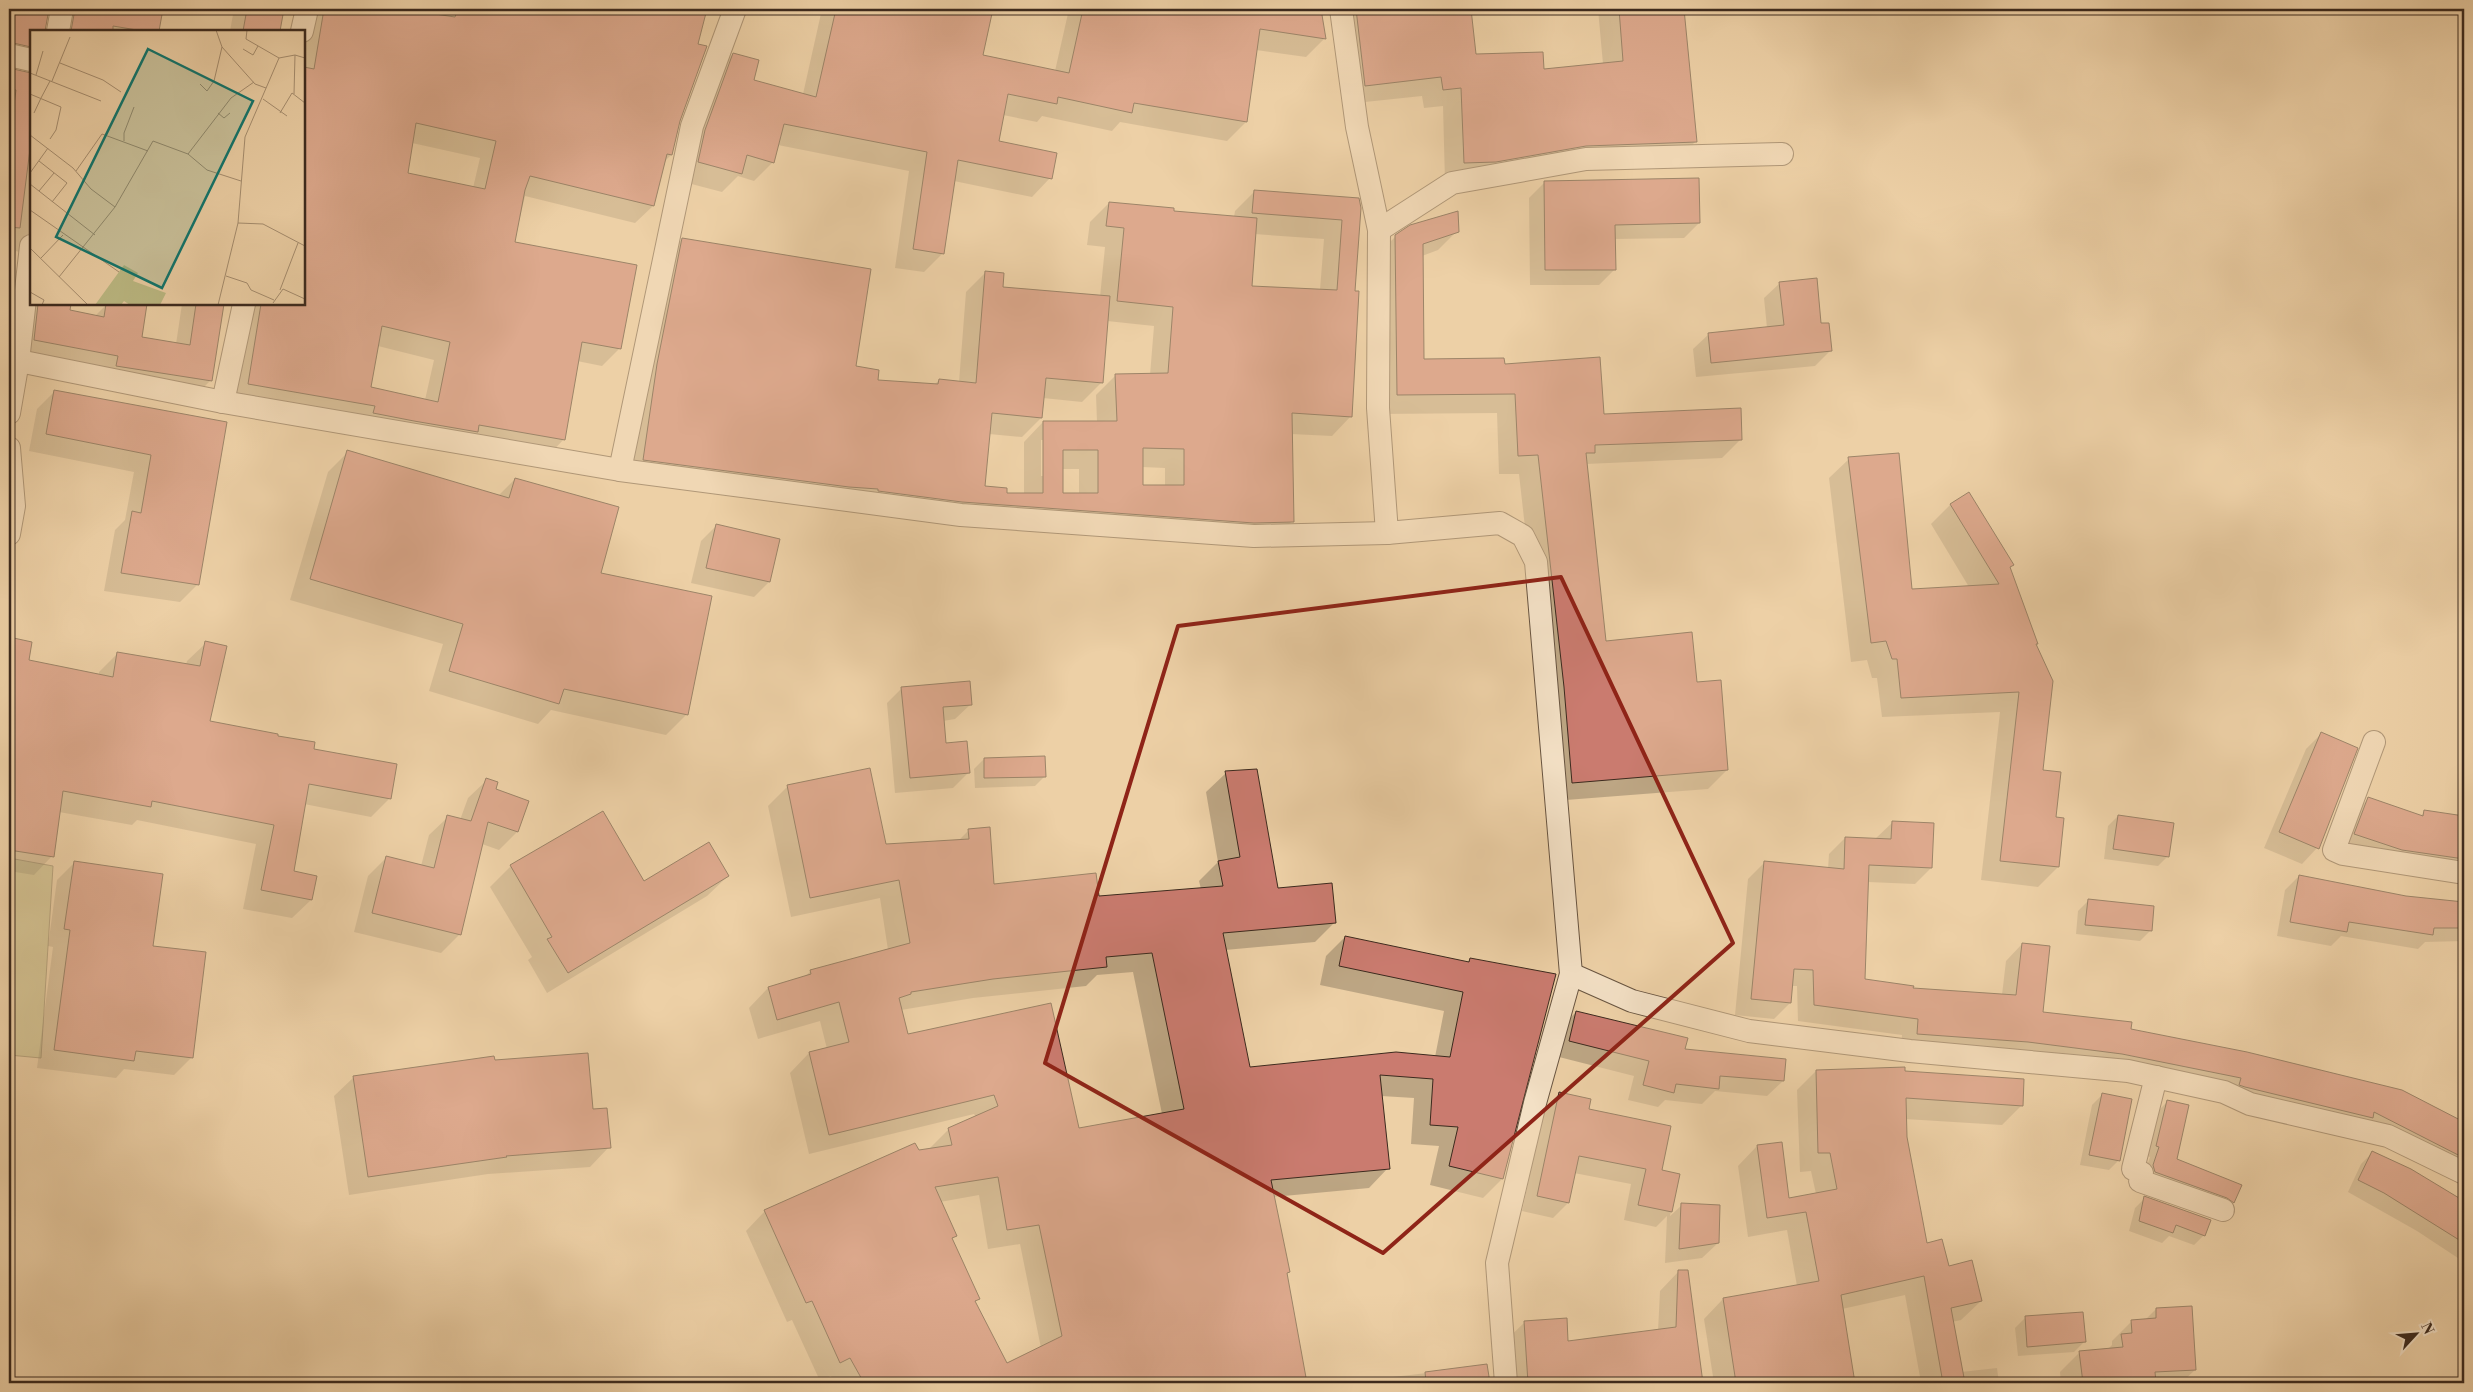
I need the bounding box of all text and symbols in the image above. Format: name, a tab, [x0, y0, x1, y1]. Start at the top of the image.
inset map	[30, 30, 305, 305]
north arrow	[2390, 1310, 2440, 1360]
text: N	[2416, 1320, 2437, 1338]

